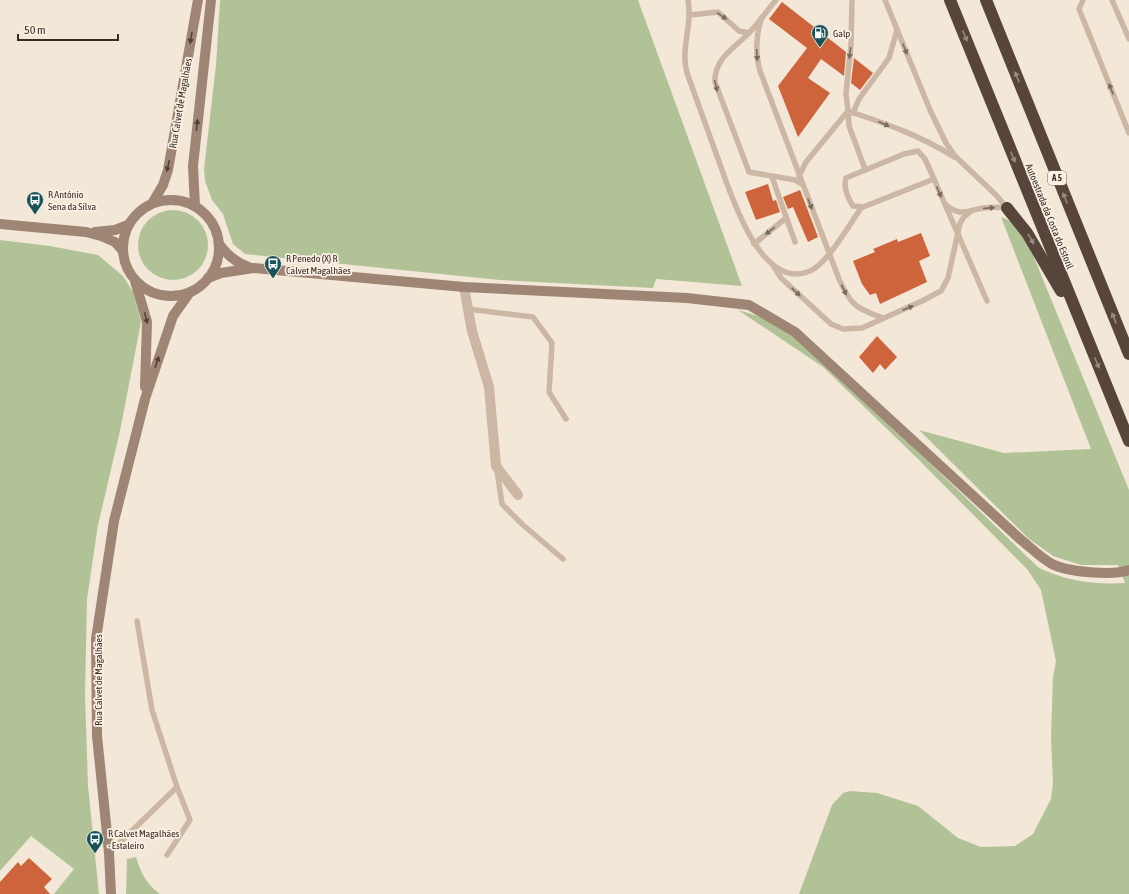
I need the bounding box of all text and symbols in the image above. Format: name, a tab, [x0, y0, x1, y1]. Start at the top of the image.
one-way arrow	[717, 12, 728, 20]
scale bar	[18, 16, 118, 42]
text: 50 m	[24, 23, 46, 37]
fuel station icon: Galp	[810, 23, 830, 48]
place label: Galp	[833, 28, 851, 39]
one-way arrow	[962, 31, 968, 43]
one-way arrow	[188, 32, 194, 45]
one-way arrow	[903, 44, 909, 56]
one-way arrow	[847, 47, 853, 59]
one-way arrow	[754, 49, 761, 61]
street label: Rua Calvet de Magalhães	[167, 57, 194, 149]
one-way arrow	[1013, 70, 1019, 82]
one-way arrow	[714, 80, 720, 92]
one-way arrow	[1108, 83, 1114, 94]
one-way arrow	[193, 119, 200, 131]
one-way arrow	[879, 121, 891, 127]
one-way arrow	[1011, 151, 1017, 163]
one-way arrow	[165, 160, 171, 173]
street label: Autoestrada da Costa do Estoril	[1023, 162, 1076, 271]
road number: A 5	[1048, 171, 1066, 185]
one-way arrow	[936, 186, 942, 197]
place label: R António Sena da Silva	[48, 189, 96, 212]
bus stop icon: R António Sena da Silva	[25, 190, 45, 215]
one-way arrow	[1062, 192, 1068, 203]
one-way arrow	[807, 198, 813, 210]
one-way arrow	[982, 204, 995, 211]
one-way arrow	[765, 227, 776, 236]
one-way arrow	[1027, 233, 1034, 245]
place label: R Penedo (X) R Calvet Magalhães	[286, 253, 351, 276]
bus stop icon: R Penedo (X) R Calvet Magalhães	[263, 254, 283, 279]
one-way arrow	[841, 284, 847, 296]
one-way arrow	[791, 288, 801, 297]
one-way arrow	[902, 304, 914, 311]
one-way arrow	[143, 312, 149, 325]
one-way arrow	[1111, 312, 1118, 324]
one-way arrow	[155, 355, 161, 367]
one-way arrow	[1094, 357, 1100, 368]
street label: Rua Calvet de Magalhães	[93, 634, 104, 726]
place label: R Calvet Magalhães - Estaleiro	[108, 828, 180, 851]
bus stop icon: R Calvet Magalhães - Estaleiro	[85, 829, 105, 854]

